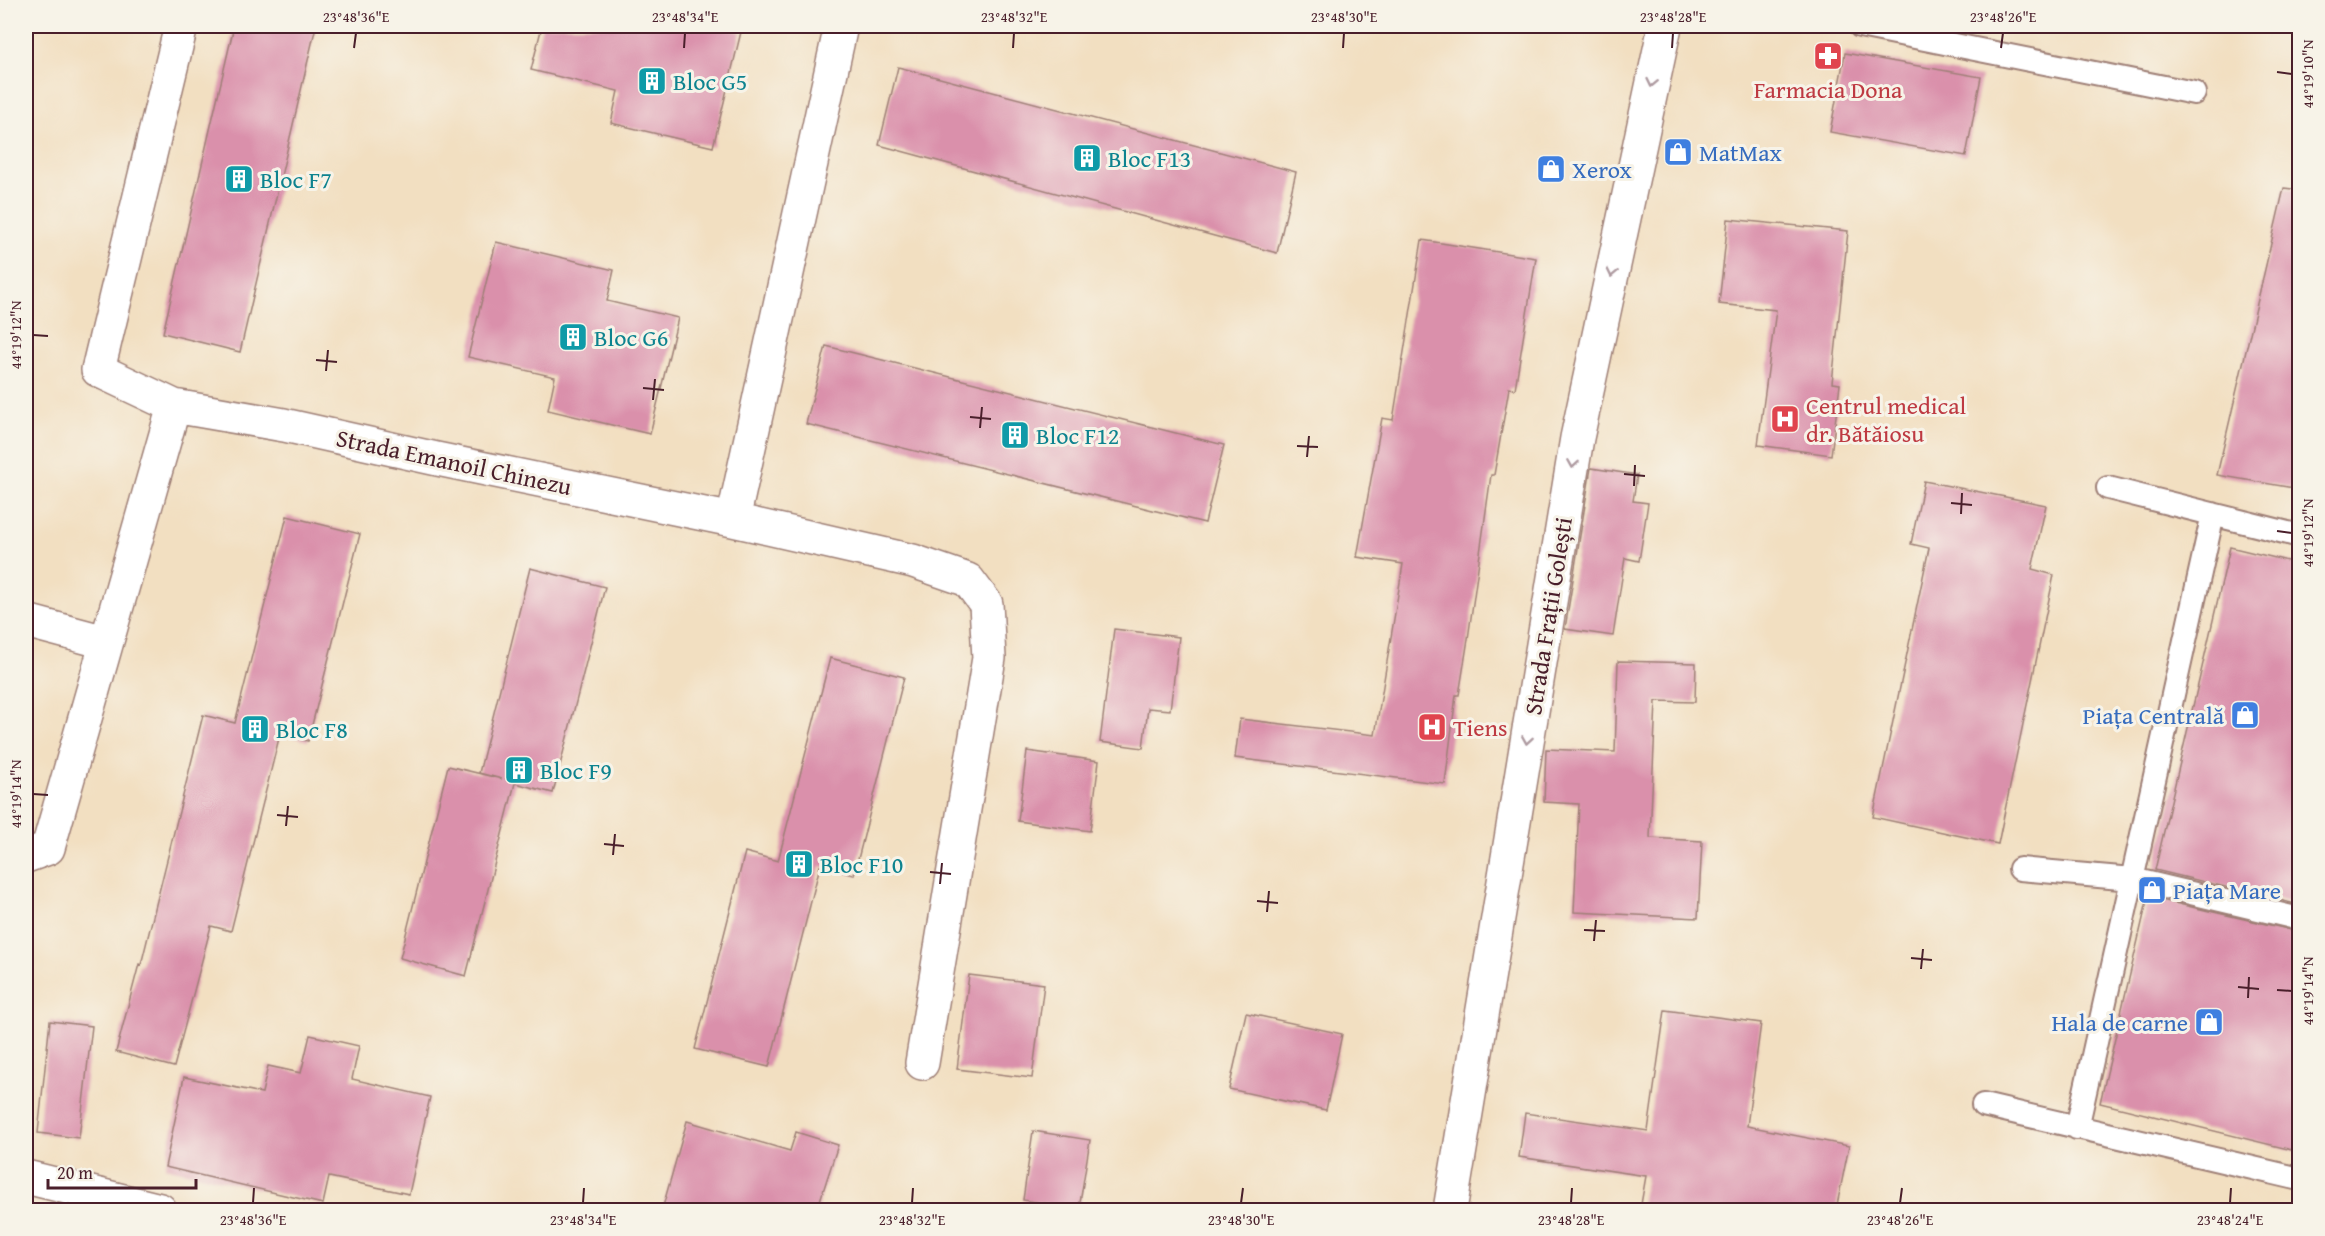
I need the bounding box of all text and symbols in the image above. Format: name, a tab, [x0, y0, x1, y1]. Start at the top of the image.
text: 23°48'36"E	[323, 6, 390, 27]
text: 23°48'34"E	[652, 6, 719, 27]
text: 23°48'32"E	[981, 6, 1048, 27]
text: 23°48'30"E	[1311, 6, 1378, 27]
text: 23°48'28"E	[1640, 6, 1707, 27]
text: 23°48'26"E	[1970, 6, 2037, 27]
text: 44°19'10"N	[2297, 39, 2318, 108]
pharmacy icon: Farmacia Dona	[1812, 40, 1844, 72]
place label: Bloc G5	[673, 64, 747, 99]
building icon: Bloc G5	[636, 65, 668, 97]
place label: Farmacia Dona	[1754, 72, 1903, 107]
one-way arrow	[1647, 77, 1660, 87]
place label: MatMax	[1699, 135, 1783, 170]
shop icon: MatMax	[1662, 136, 1694, 168]
place label: Bloc F13	[1108, 141, 1191, 176]
building icon: Bloc F13	[1071, 142, 1103, 174]
place label: Xerox	[1572, 152, 1632, 187]
shop icon: Xerox	[1535, 153, 1567, 185]
place label: Bloc F7	[260, 162, 332, 197]
building icon: Bloc F7	[223, 163, 255, 195]
one-way arrow	[1606, 268, 1619, 278]
text: 44°19'12"N	[5, 300, 26, 369]
place label: Bloc G6	[594, 320, 668, 355]
building icon: Bloc G6	[557, 321, 589, 353]
place label: Centrul medical dr. Bătăiosu	[1806, 388, 1967, 451]
hospital icon: Centrul medical dr. Bătăiosu	[1769, 403, 1801, 435]
place label: Bloc F12	[1036, 418, 1119, 453]
building icon: Bloc F12	[999, 419, 1031, 451]
street label: Strada Emanoil Chinezu	[333, 420, 575, 504]
one-way arrow	[1567, 459, 1580, 469]
text: 44°19'12"N	[2297, 498, 2318, 567]
street label: Strada Frații Golești	[1515, 514, 1581, 717]
place label: Piața Centrală	[2083, 698, 2225, 733]
shop icon: Piața Centrală	[2229, 699, 2261, 731]
place label: Tiens	[1453, 710, 1507, 745]
hospital icon: Tiens	[1416, 711, 1448, 743]
place label: Bloc F8	[276, 712, 348, 747]
building icon: Bloc F8	[239, 713, 271, 745]
one-way arrow	[1522, 735, 1534, 744]
place label: Bloc F9	[540, 753, 612, 788]
building icon: Bloc F9	[503, 754, 535, 786]
text: 44°19'14"N	[5, 759, 26, 828]
place label: Bloc F10	[820, 847, 903, 882]
building icon: Bloc F10	[783, 848, 815, 880]
place label: Piața Mare	[2173, 873, 2281, 908]
shop icon: Piața Mare	[2136, 874, 2168, 906]
text: 44°19'14"N	[2297, 956, 2318, 1025]
place label: Hala de carne	[2051, 1005, 2188, 1040]
shop icon: Hala de carne	[2193, 1006, 2225, 1038]
scale bar	[48, 1152, 196, 1190]
text: 20 m	[57, 1159, 93, 1186]
text: 23°48'36"E	[220, 1209, 287, 1230]
text: 23°48'34"E	[550, 1209, 617, 1230]
text: 23°48'32"E	[879, 1209, 946, 1230]
text: 23°48'30"E	[1208, 1209, 1275, 1230]
text: 23°48'28"E	[1538, 1209, 1605, 1230]
text: 23°48'26"E	[1867, 1209, 1934, 1230]
text: 23°48'24"E	[2197, 1209, 2264, 1230]

